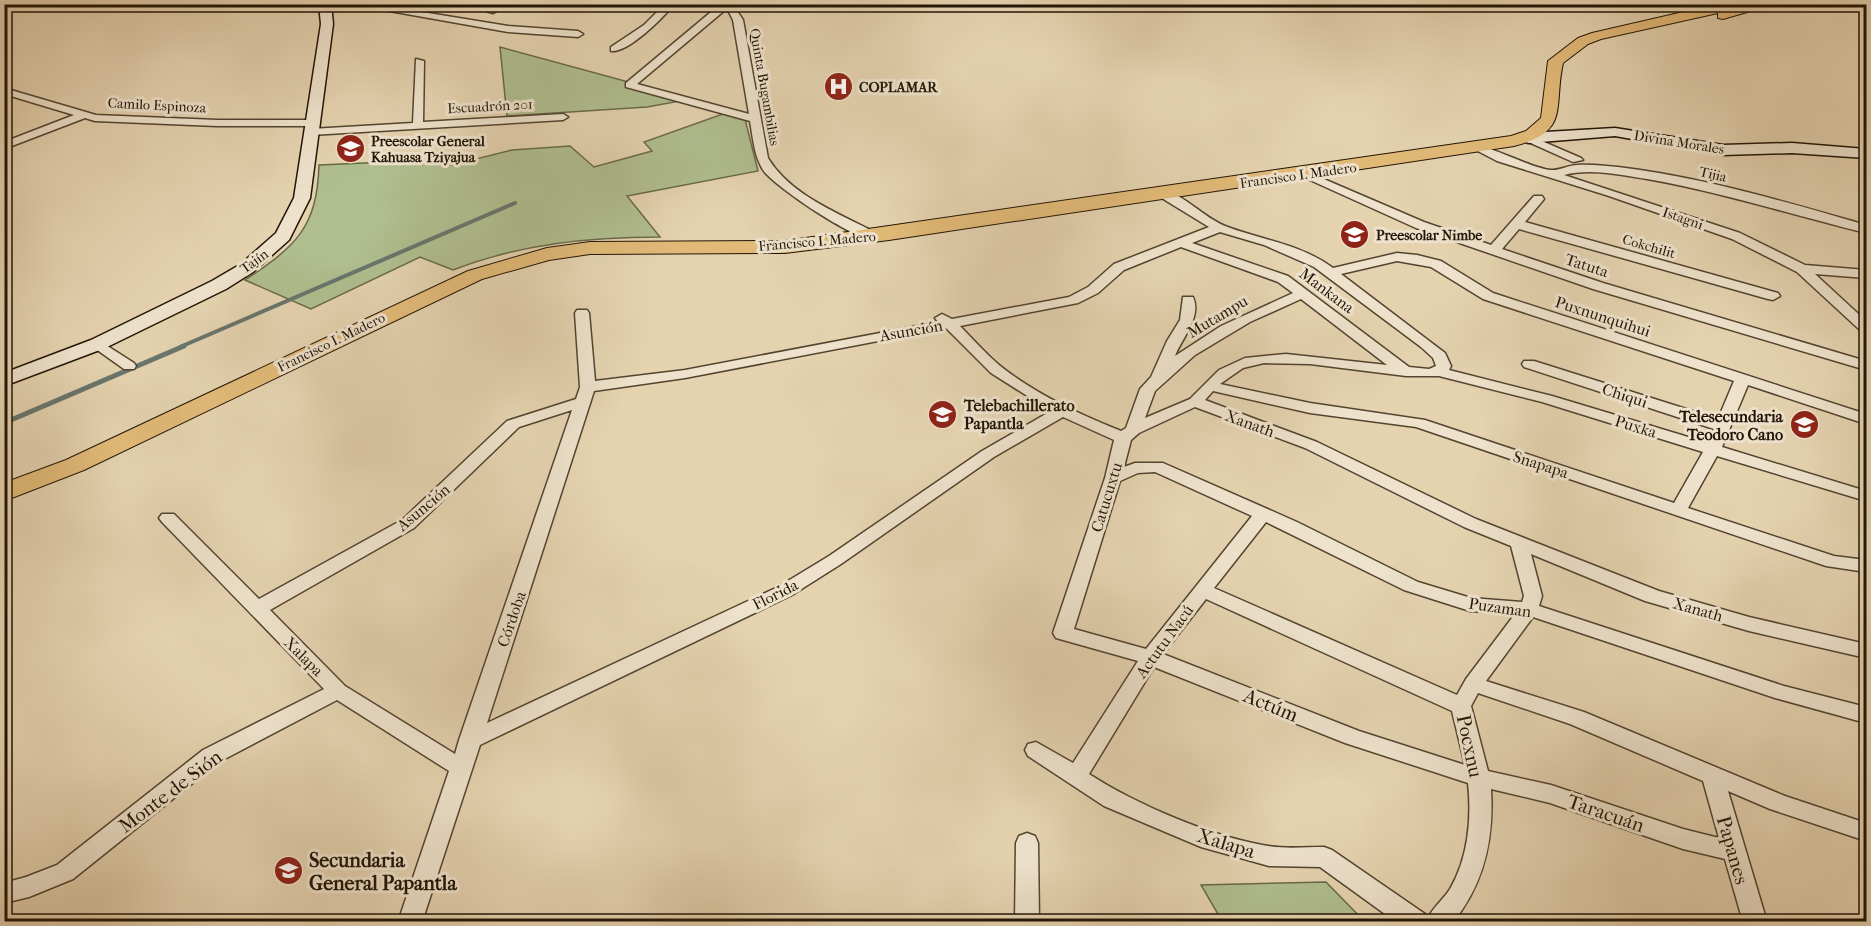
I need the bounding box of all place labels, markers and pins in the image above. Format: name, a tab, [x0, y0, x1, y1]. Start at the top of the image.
hospital icon: COPLAMAR	[822, 71, 854, 103]
place label: COPLAMAR	[859, 79, 938, 96]
school or university icon: Preescolar General Kahuasa Tziyajua	[334, 133, 366, 165]
place label: Preescolar General Kahuasa Tziyajua	[371, 133, 485, 166]
school or university icon: Preescolar Nimbe	[1339, 219, 1371, 251]
place label: Preescolar Nimbe	[1376, 227, 1482, 244]
place label: Telebachillerato Papantla	[963, 396, 1075, 434]
school or university icon: Telebachillerato Papantla	[927, 398, 959, 430]
place label: Telesecundaria Teodoro Cano	[1678, 407, 1784, 444]
school or university icon: Telesecundaria Teodoro Cano	[1788, 409, 1820, 441]
place label: Secundaria General Papantla	[309, 849, 457, 895]
school or university icon: Secundaria General Papantla	[272, 855, 304, 887]

